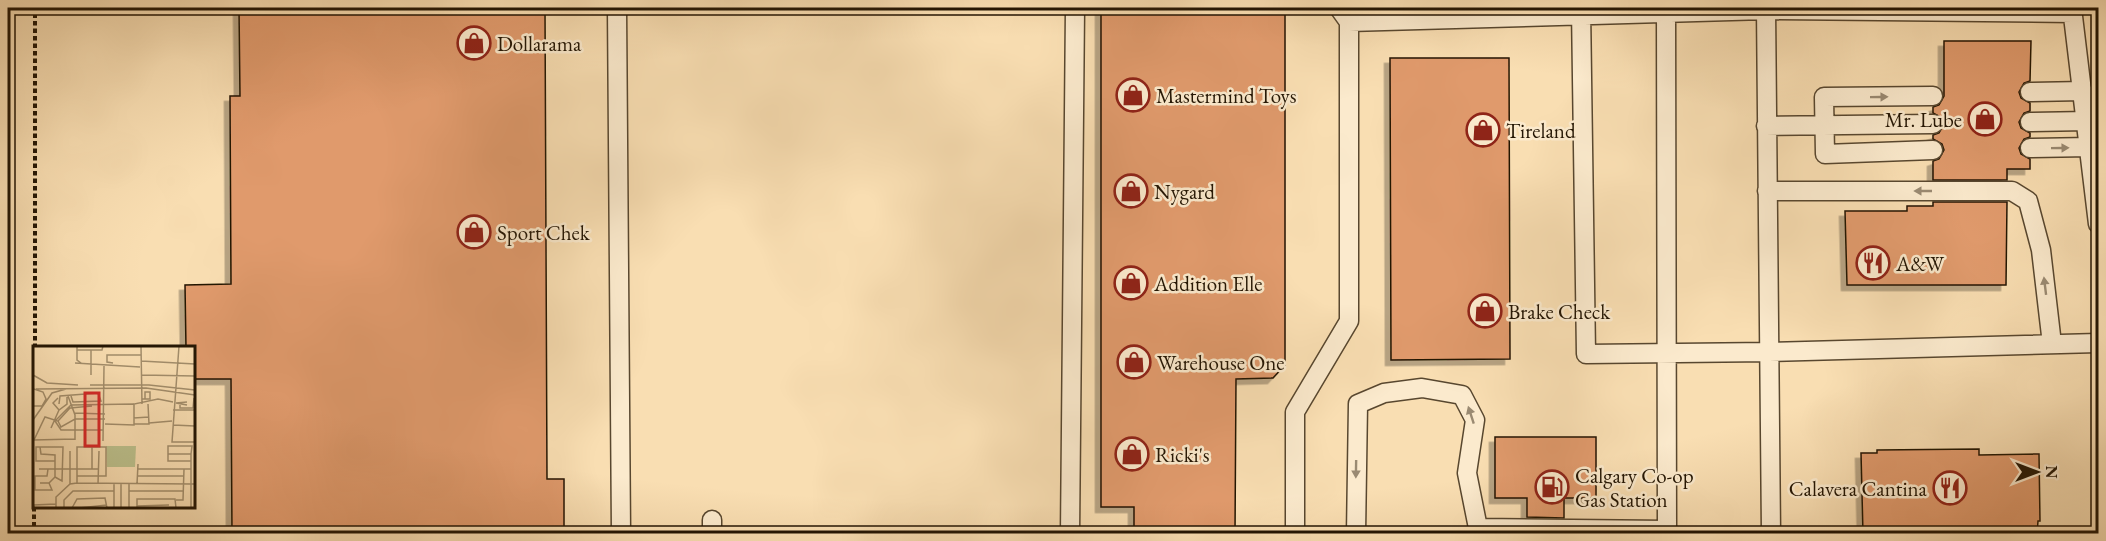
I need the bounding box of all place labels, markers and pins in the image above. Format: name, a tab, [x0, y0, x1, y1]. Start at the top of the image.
shop icon: Dollarama	[456, 25, 492, 61]
place label: Dollarama	[497, 30, 582, 57]
shop icon: Mastermind Toys	[1115, 77, 1151, 113]
place label: Mastermind Toys	[1156, 82, 1297, 109]
shop icon: Mr. Lube	[1967, 101, 2003, 137]
place label: Mr. Lube	[1885, 106, 1962, 133]
shop icon: Tireland	[1465, 112, 1501, 148]
place label: Tireland	[1506, 117, 1576, 144]
shop icon: Nygard	[1113, 173, 1149, 209]
place label: Nygard	[1154, 178, 1215, 205]
shop icon: Sport Chek	[456, 214, 492, 250]
place label: Sport Chek	[497, 219, 591, 246]
restaurant icon: A&W	[1855, 245, 1891, 281]
place label: A&W	[1895, 250, 1945, 277]
shop icon: Addition Elle	[1113, 265, 1149, 301]
place label: Addition Elle	[1153, 270, 1262, 297]
shop icon: Brake Check	[1467, 293, 1503, 329]
place label: Brake Check	[1508, 298, 1611, 325]
shop icon: Warehouse One	[1116, 344, 1152, 380]
place label: Warehouse One	[1157, 349, 1284, 376]
shop icon: Ricki's	[1114, 436, 1150, 472]
place label: Ricki's	[1155, 441, 1210, 468]
place label: Calgary Co-op Gas Station	[1575, 462, 1694, 513]
fuel station icon: Calgary Co-op Gas Station	[1534, 469, 1570, 505]
restaurant icon: Calavera Cantina	[1932, 470, 1968, 506]
place label: Calavera Cantina	[1789, 475, 1928, 502]

